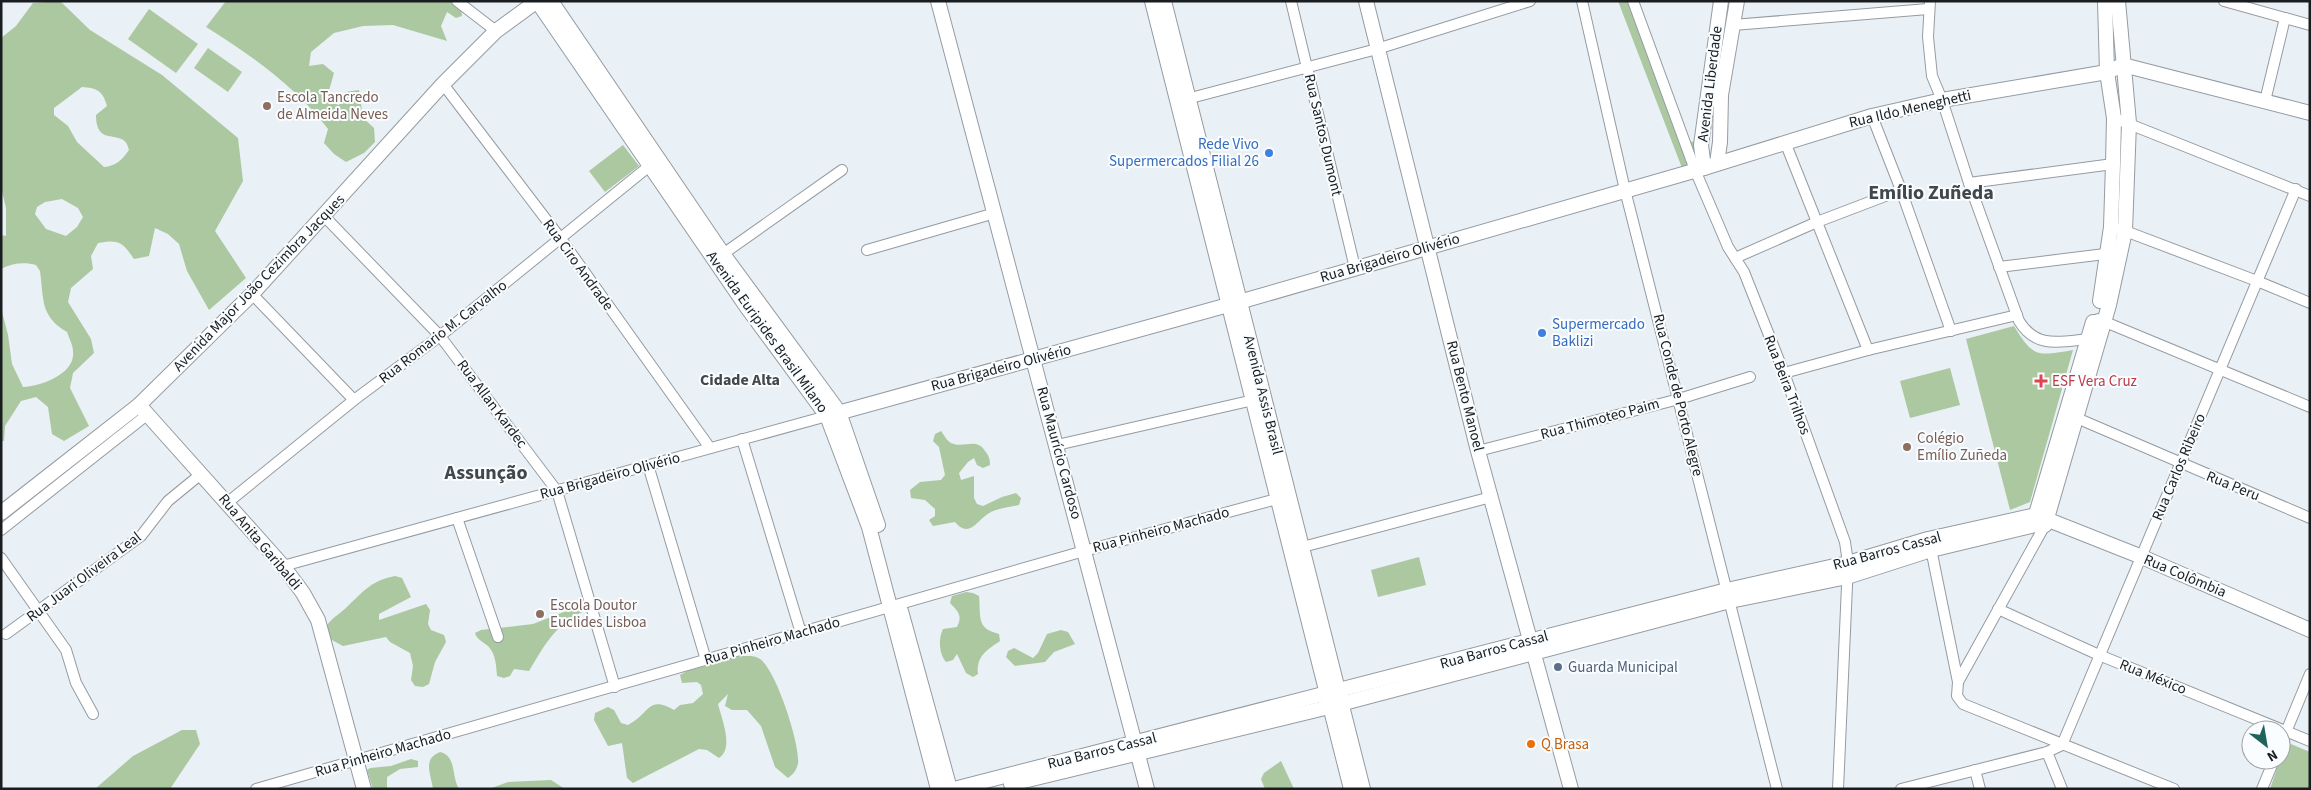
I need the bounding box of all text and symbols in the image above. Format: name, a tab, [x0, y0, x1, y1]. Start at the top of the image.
street label: Avenida Liberdade	[1692, 25, 1728, 143]
street label: Rua Santos Dumont	[1299, 72, 1347, 198]
street label: Rua Ildo Meneghetti	[1847, 85, 1973, 133]
place label: Escola Tancredo de Almeida Neves	[277, 87, 388, 125]
marker: Escola Tancredo de Almeida Neves	[261, 100, 273, 112]
place label: Rede Vivo Supermercados Filial 26	[1109, 134, 1259, 172]
marker: Rede Vivo Supermercados Filial 26	[1263, 147, 1275, 159]
district label: Emílio Zuñeda	[1868, 179, 1994, 207]
street label: Avenida Major João Cezimbra Jacques	[168, 190, 350, 376]
street label: Rua Ciro Andrade	[538, 215, 618, 315]
street label: Rua Brigadeiro Olivério	[1318, 228, 1462, 288]
street label: Avenida Euripides Brasil Milano	[701, 247, 833, 417]
street label: Rua Romario M. Carvalho	[374, 275, 512, 389]
street label: Rua Conde de Porto Alegre	[1648, 312, 1708, 478]
place label: Supermercado Baklizi	[1552, 314, 1645, 352]
marker: Supermercado Baklizi	[1536, 327, 1548, 339]
street label: Rua Beira Trilhos	[1758, 332, 1816, 438]
street label: Avenida Assis Brasil	[1238, 333, 1288, 457]
street label: Rua Bento Manoel	[1441, 338, 1489, 454]
street label: Rua Brigadeiro Olivério	[929, 339, 1073, 397]
street label: Rua Allan Kardec	[452, 355, 532, 453]
district label: Cidade Alta	[700, 369, 780, 391]
place label: ESF Vera Cruz	[2052, 371, 2137, 392]
marker: ESF Vera Cruz	[2034, 374, 2048, 388]
street label: Rua Maurício Cardoso	[1031, 384, 1087, 522]
street label: Rua Thimoteo Paim	[1538, 393, 1662, 445]
street label: Rua Carlos Ribeiro	[2147, 410, 2211, 524]
place label: Colégio Emílio Zuñeda	[1917, 428, 2007, 466]
marker: Colégio Emílio Zuñeda	[1901, 441, 1913, 453]
street label: Rua Brigadeiro Olivério	[538, 447, 682, 505]
district label: Assunção	[443, 459, 528, 487]
street label: Rua Peru	[2203, 466, 2263, 506]
street label: Rua Anita Garibaldi	[213, 489, 307, 595]
street label: Rua Pinheiro Machado	[1090, 502, 1232, 558]
street label: Rua Barros Cassal	[1830, 526, 1944, 576]
street label: Rua Juari Oliveira Leal	[22, 527, 146, 627]
street label: Rua Colômbia	[2140, 549, 2230, 603]
place label: Escola Doutor Euclides Lisboa	[550, 595, 647, 633]
marker: Escola Doutor Euclides Lisboa	[534, 608, 546, 620]
street label: Rua Pinheiro Machado	[702, 612, 842, 670]
street label: Rua Barros Cassal	[1437, 625, 1551, 675]
street label: Rua México	[2116, 654, 2190, 700]
place label: Guarda Municipal	[1568, 657, 1678, 678]
marker: Guarda Municipal	[1552, 661, 1564, 673]
north arrow	[2241, 720, 2291, 770]
street label: Rua Pinheiro Machado	[313, 724, 453, 782]
street label: Rua Barros Cassal	[1045, 727, 1159, 775]
place label: Q Brasa	[1541, 734, 1589, 755]
marker: Q Brasa	[1525, 738, 1537, 750]
text: N	[2263, 744, 2281, 766]

